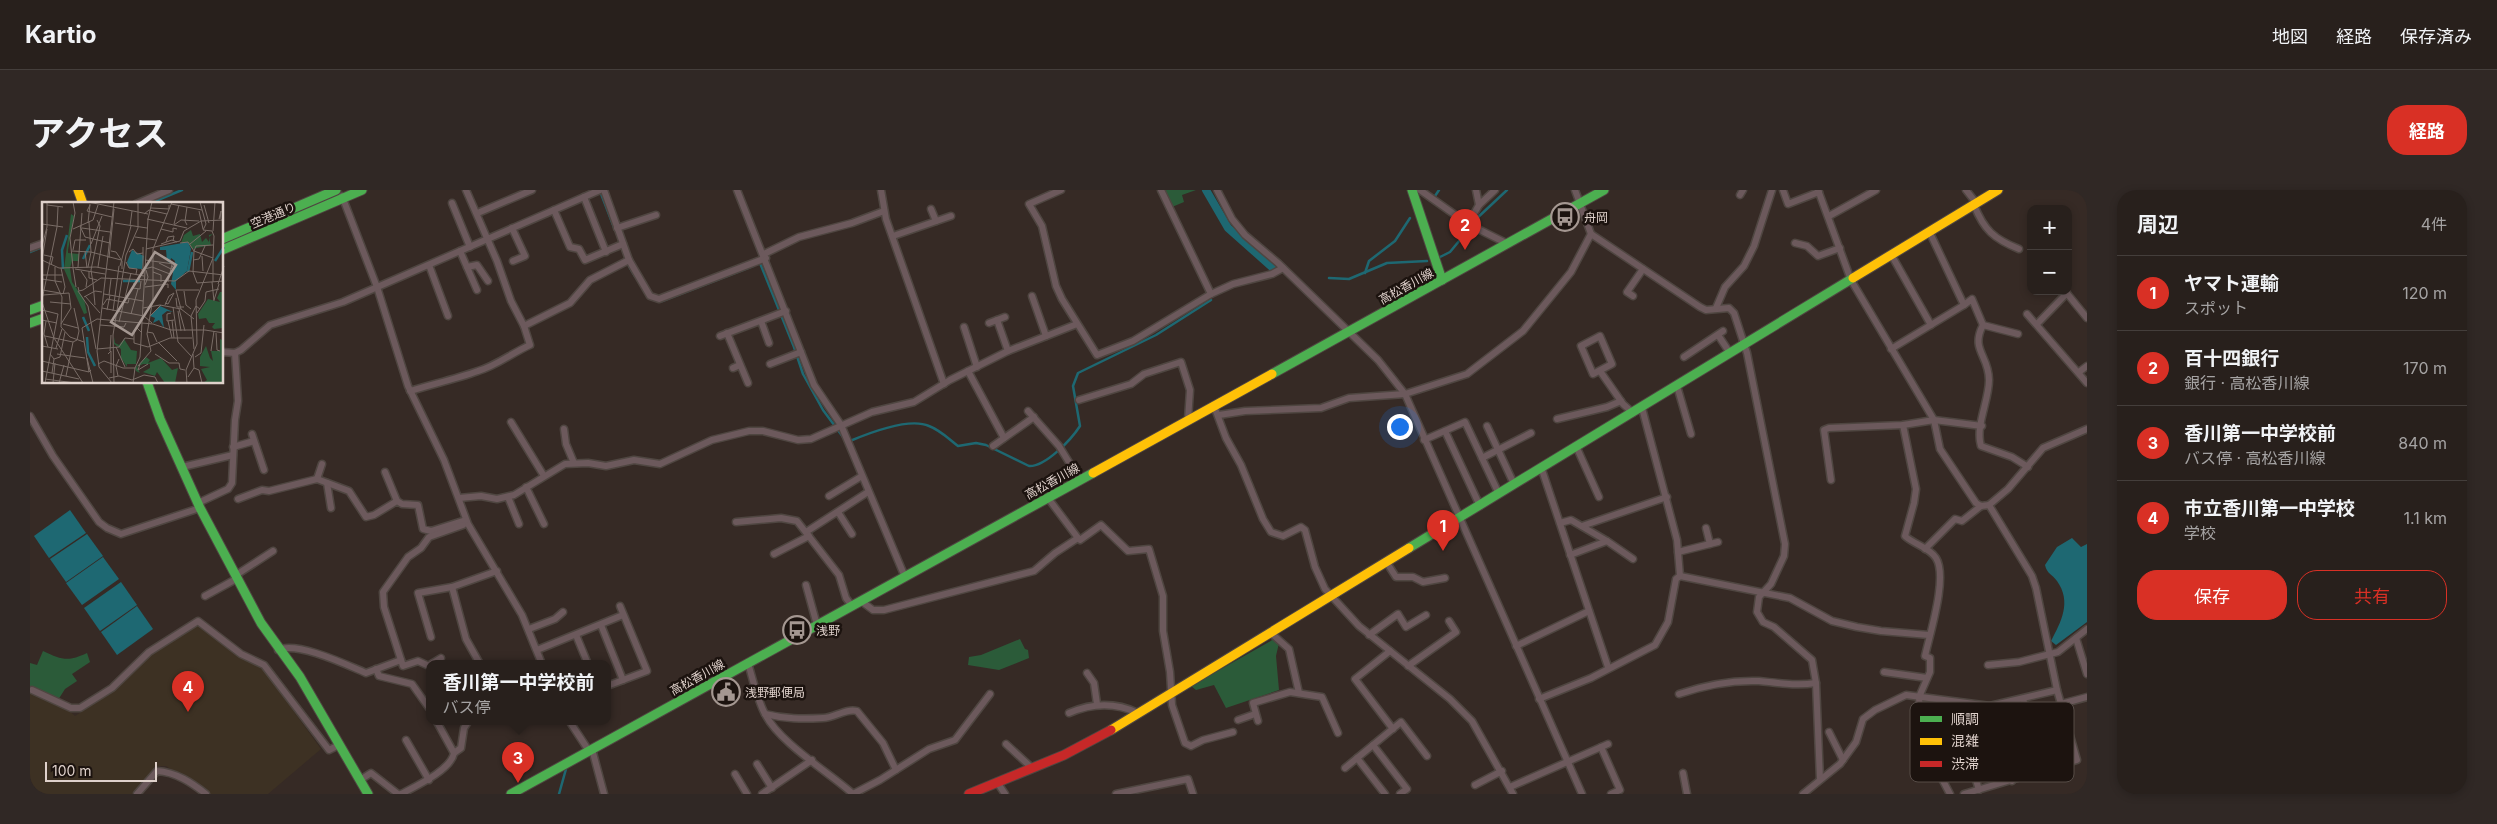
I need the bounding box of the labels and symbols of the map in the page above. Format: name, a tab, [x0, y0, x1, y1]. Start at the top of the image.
street label: 空港通り	[248, 199, 298, 231]
inset map	[42, 202, 224, 384]
bus stop icon: 舟岡	[1550, 202, 1580, 232]
pin: 2	[1449, 209, 1481, 250]
place label: 舟岡	[1584, 210, 1608, 225]
street label: 高松香川線	[1376, 265, 1436, 307]
your location	[1387, 414, 1413, 440]
street label: 高松香川線	[1022, 460, 1082, 502]
pin: 1	[1427, 510, 1459, 551]
bus stop icon: 浅野	[782, 615, 812, 645]
place label: 浅野	[816, 623, 840, 638]
street label: 高松香川線	[667, 656, 727, 698]
pin: 4	[172, 671, 204, 712]
public building icon: 浅野郵便局	[711, 677, 741, 707]
place label: 浅野郵便局	[745, 685, 805, 700]
legend	[1910, 702, 2074, 782]
text: 順調	[1951, 710, 1979, 727]
text: 混雑	[1951, 732, 1979, 749]
pin: 3	[502, 742, 534, 783]
text: 渋滞	[1951, 755, 1979, 772]
scale bar	[45, 759, 158, 782]

